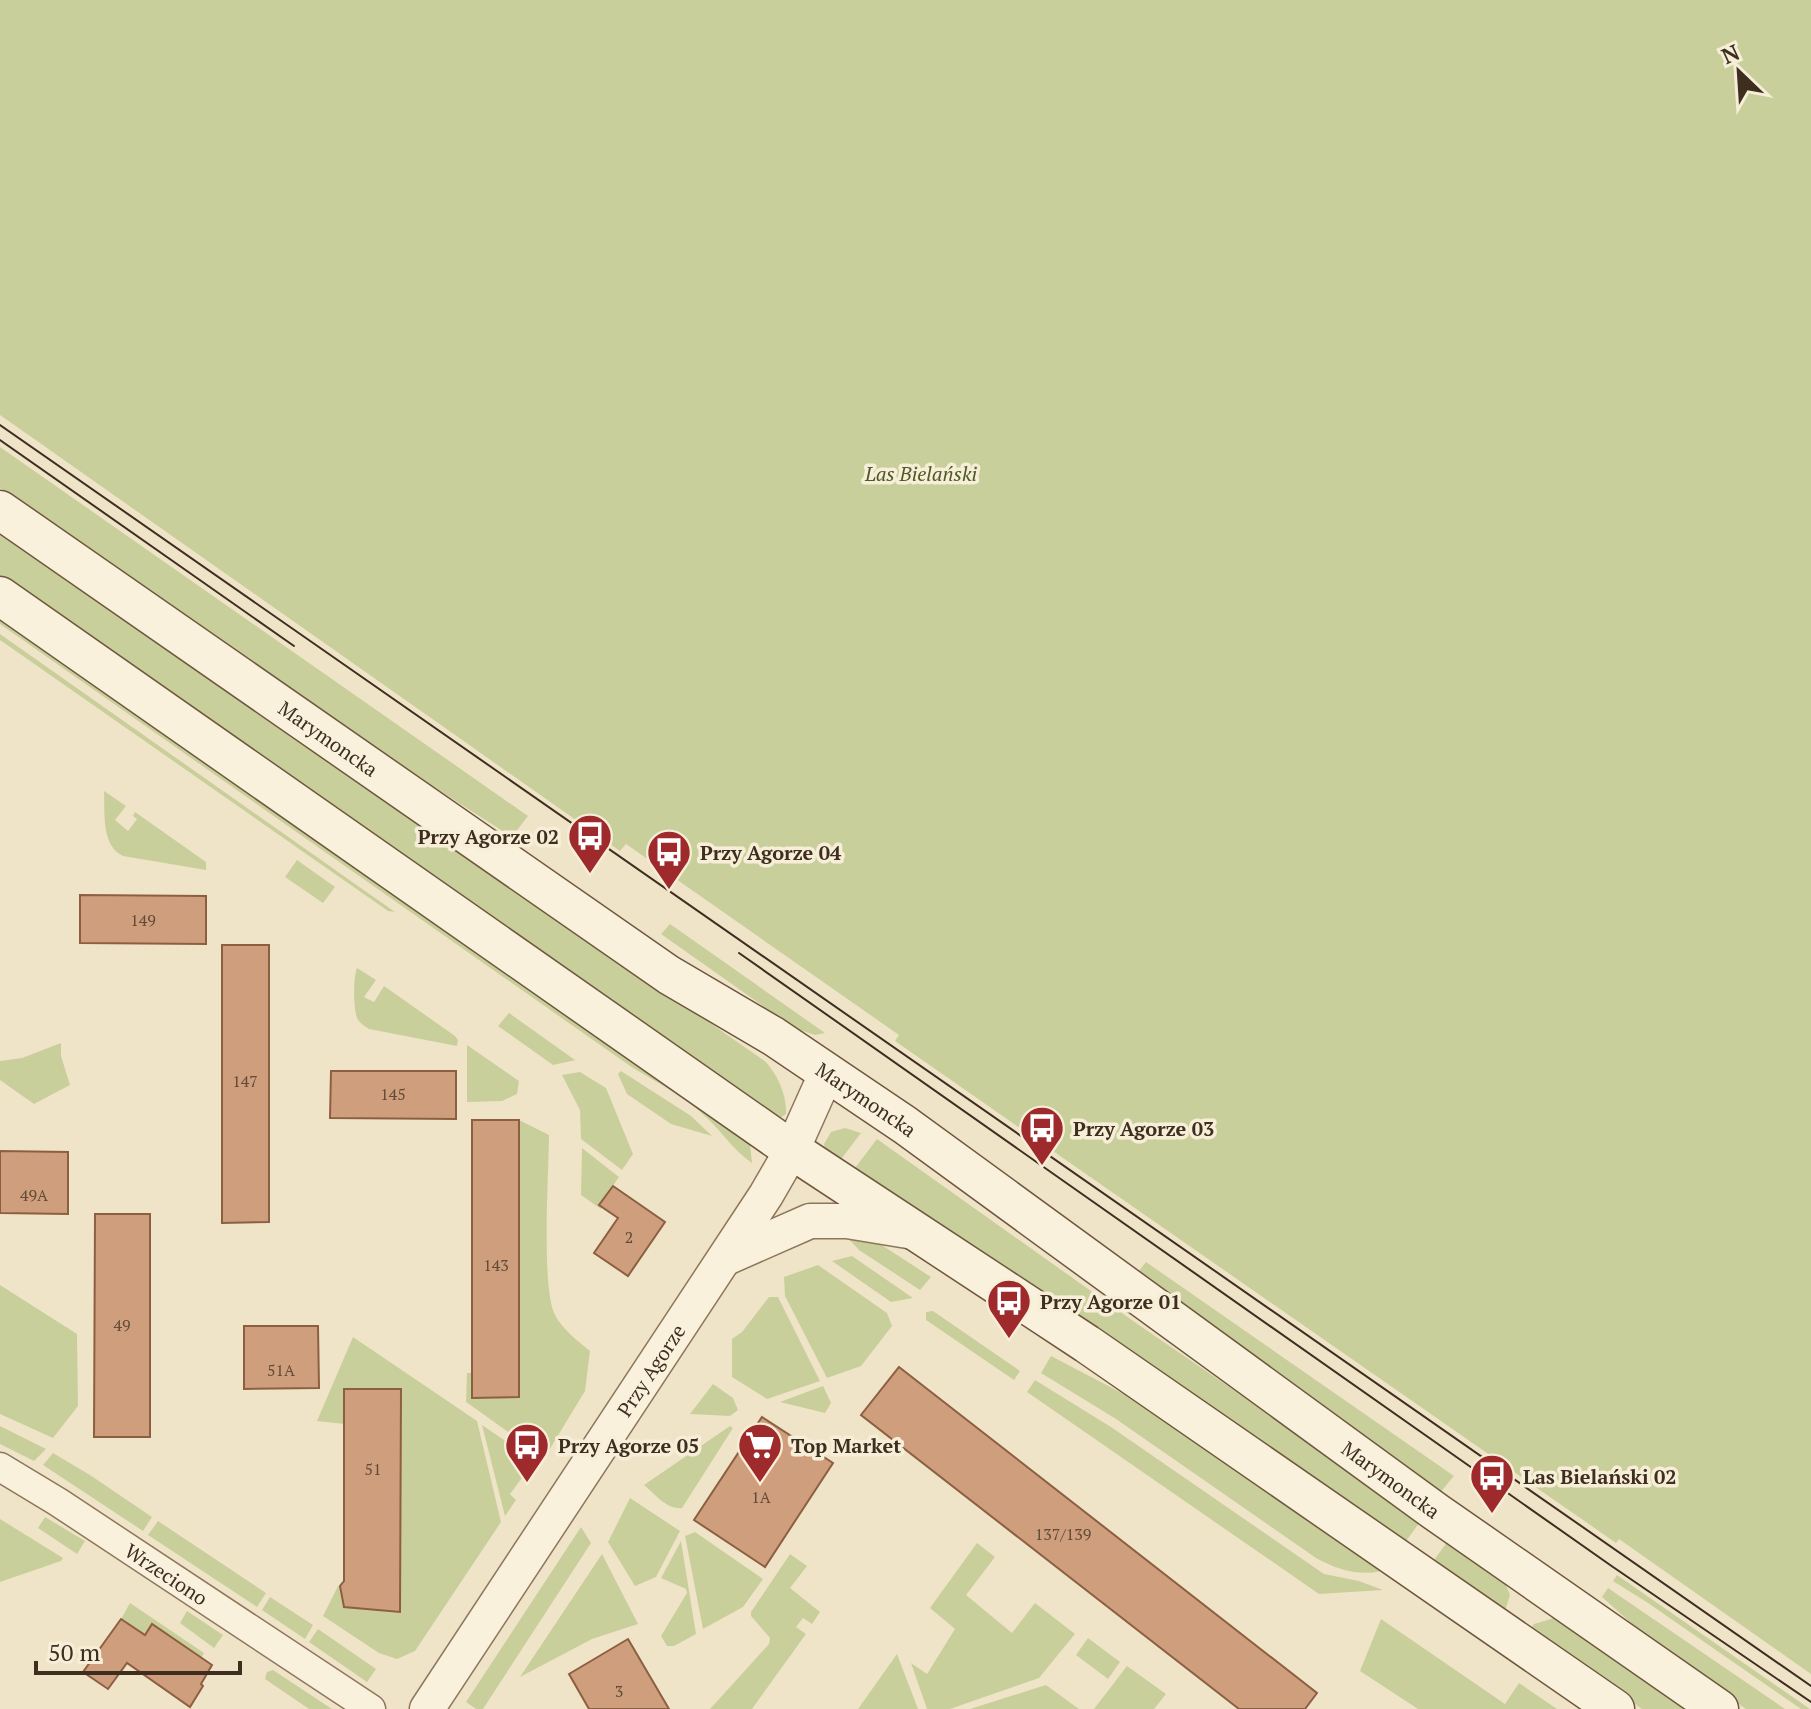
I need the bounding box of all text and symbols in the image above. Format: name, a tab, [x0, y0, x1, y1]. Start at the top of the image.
north arrow	[1699, 32, 1779, 112]
text: N	[1717, 37, 1744, 70]
park label: Las Bielański	[864, 460, 978, 487]
street label: Marymoncka	[273, 694, 384, 782]
bus stop icon: Przy Agorze 02	[566, 812, 614, 875]
place label: Przy Agorze 02	[418, 823, 559, 850]
bus stop icon: Przy Agorze 04	[645, 828, 693, 891]
place label: Przy Agorze 04	[700, 839, 842, 866]
house number: 149	[130, 909, 156, 931]
street label: Marymoncka	[811, 1056, 922, 1143]
house number: 147	[232, 1070, 258, 1092]
house number: 145	[380, 1083, 406, 1105]
bus stop icon: Przy Agorze 03	[1018, 1104, 1066, 1167]
place label: Przy Agorze 03	[1073, 1115, 1214, 1142]
house number: 49A	[20, 1184, 48, 1206]
house number: 2	[625, 1226, 633, 1248]
house number: 143	[483, 1254, 509, 1276]
bus stop icon: Przy Agorze 01	[985, 1277, 1033, 1340]
place label: Przy Agorze 01	[1040, 1288, 1181, 1315]
house number: 49	[113, 1314, 131, 1336]
street label: Przy Agorze	[610, 1319, 691, 1422]
house number: 51A	[267, 1359, 295, 1381]
bus stop icon: Przy Agorze 05	[503, 1421, 551, 1484]
supermarket icon: Top Market	[736, 1421, 784, 1484]
place label: Przy Agorze 05	[558, 1432, 699, 1459]
place label: Top Market	[791, 1432, 901, 1459]
street label: Marymoncka	[1336, 1434, 1446, 1524]
bus stop icon: Las Bielański 02	[1468, 1452, 1516, 1515]
house number: 51	[364, 1458, 382, 1480]
place label: Las Bielański 02	[1523, 1463, 1677, 1490]
house number: 1A	[751, 1486, 771, 1508]
house number: 137/139	[1035, 1523, 1091, 1545]
street label: Wrzeciono	[120, 1537, 213, 1611]
scale bar	[36, 1625, 240, 1675]
text: 50 m	[48, 1636, 100, 1668]
house number: 3	[615, 1680, 623, 1702]

